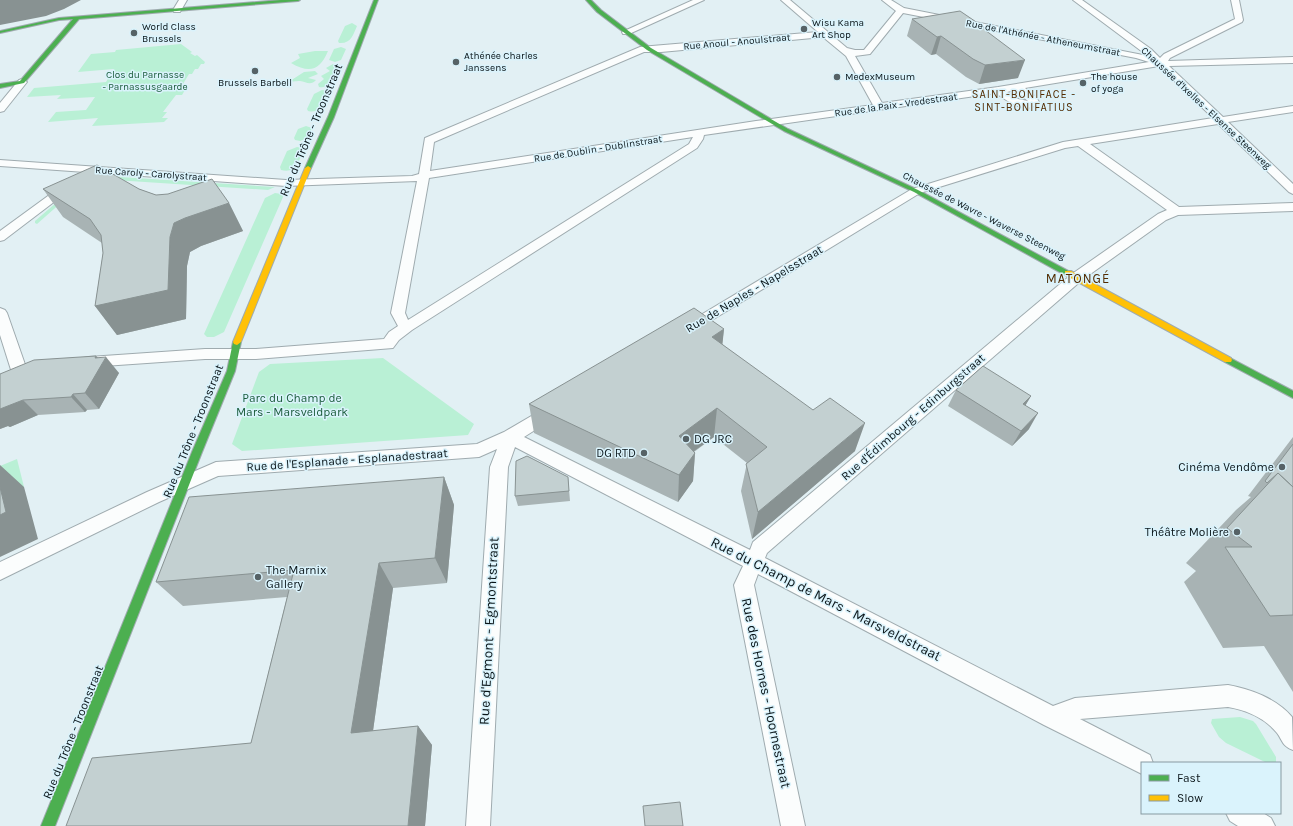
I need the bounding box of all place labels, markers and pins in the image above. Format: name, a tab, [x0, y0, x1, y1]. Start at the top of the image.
place label: Wisu Kama Art Shop	[812, 17, 864, 41]
place label: World Class Brussels	[142, 21, 196, 45]
marker: Wisu Kama Art Shop	[799, 24, 809, 34]
marker: World Class Brussels	[129, 28, 139, 38]
place label: Athénée Charles Janssens	[464, 50, 538, 74]
marker: Athénée Charles Janssens	[451, 57, 461, 67]
marker: Brussels Barbell	[250, 66, 260, 76]
place label: MedexMuseum	[845, 71, 915, 83]
place label: The house of yoga	[1091, 71, 1138, 95]
marker: MedexMuseum	[832, 72, 842, 82]
place label: Brussels Barbell	[218, 77, 292, 89]
marker: The house of yoga	[1078, 78, 1088, 88]
place label: DG JRC	[694, 432, 732, 446]
marker: DG JRC	[681, 434, 691, 444]
place label: DG RTD	[596, 446, 636, 460]
marker: DG RTD	[639, 448, 649, 458]
place label: Cinéma Vendôme	[1178, 460, 1274, 474]
marker: Cinéma Vendôme	[1277, 462, 1287, 472]
place label: Théâtre Molière	[1145, 525, 1229, 539]
marker: Théâtre Molière	[1232, 527, 1242, 537]
place label: The Marnix Gallery	[266, 563, 326, 591]
marker: The Marnix Gallery	[253, 572, 263, 582]

